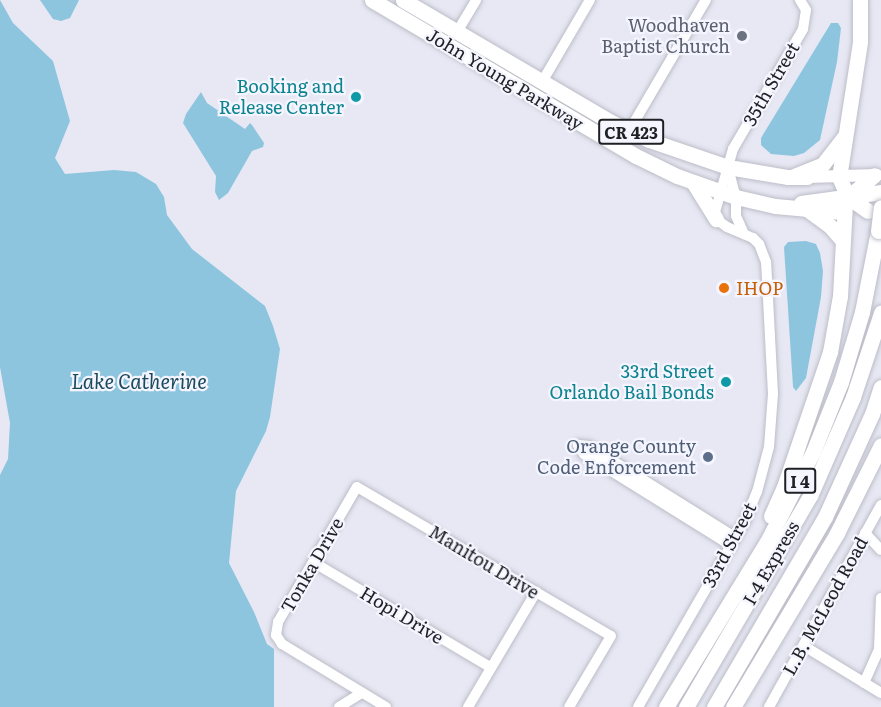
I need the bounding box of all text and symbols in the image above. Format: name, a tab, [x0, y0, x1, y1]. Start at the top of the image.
place label: Woodhaven Baptist Church	[601, 15, 730, 57]
street label: John Young Parkway	[423, 24, 587, 134]
marker: Woodhaven Baptist Church	[735, 29, 749, 43]
street label: 35th Street	[738, 38, 804, 130]
place label: Booking and Release Center	[219, 76, 344, 118]
marker: Booking and Release Center	[349, 90, 363, 104]
road number: CR 423	[598, 119, 664, 145]
place label: IHOP	[736, 277, 783, 299]
marker: IHOP	[717, 281, 731, 295]
place label: 33rd Street Orlando Bail Bonds	[549, 361, 714, 404]
water label: Lake Catherine	[71, 368, 207, 392]
marker: 33rd Street Orlando Bail Bonds	[719, 375, 733, 389]
place label: Orange County Code Enforcement	[537, 436, 696, 478]
marker: Orange County Code Enforcement	[701, 450, 715, 464]
road number: I 4	[784, 468, 816, 494]
street label: 33rd Street	[698, 499, 760, 591]
street label: Tonka Drive	[276, 514, 348, 616]
street label: I-4 Express	[738, 517, 804, 609]
street label: Manitou Drive	[425, 521, 543, 603]
street label: L.B. McLeod Road	[778, 533, 872, 679]
street label: Hopi Drive	[356, 582, 448, 648]

